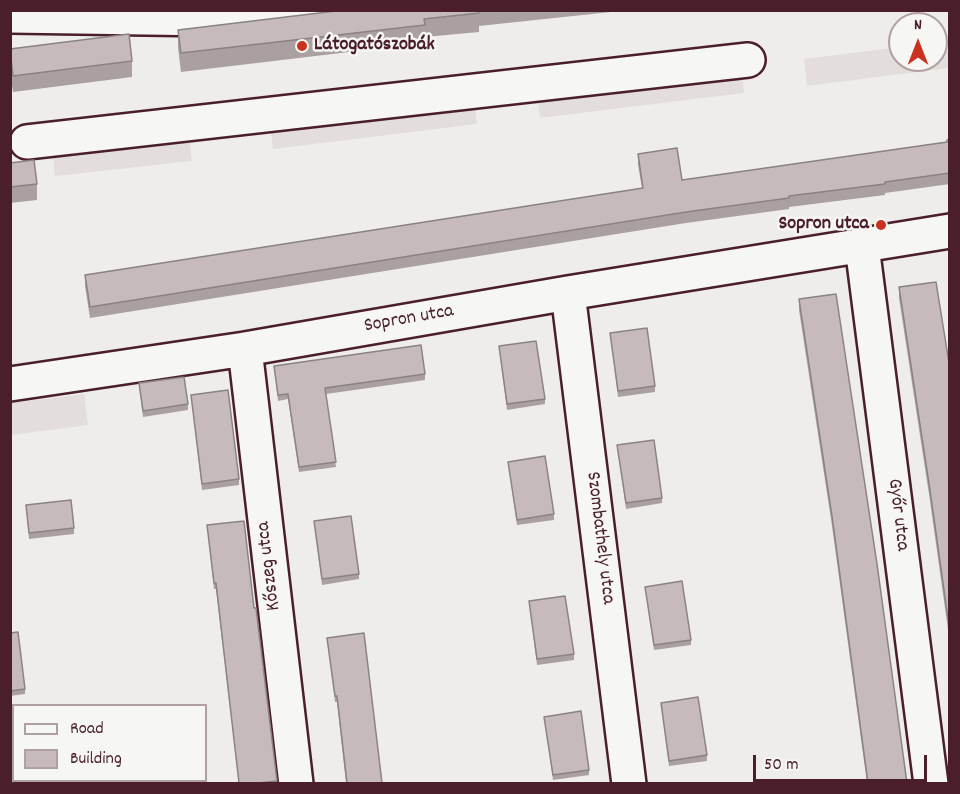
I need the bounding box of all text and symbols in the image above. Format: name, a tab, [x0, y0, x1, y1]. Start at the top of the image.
north arrow	[888, 12, 948, 72]
text: N	[914, 14, 922, 37]
place label: Látogatószobák	[314, 34, 435, 58]
marker: Látogatószobák	[295, 39, 309, 53]
place label: Sopron utca	[779, 213, 869, 237]
marker: Sopron utca	[874, 218, 888, 232]
street label: Sopron utca	[362, 300, 456, 340]
street label: Szombathely utca	[579, 470, 619, 606]
street label: Győr utca	[881, 478, 913, 552]
street label: Kőszeg utca	[253, 520, 287, 612]
legend	[12, 704, 207, 782]
text: Road	[70, 717, 104, 742]
scale bar	[756, 743, 930, 781]
text: Building	[70, 747, 122, 772]
text: 50 m	[764, 753, 799, 778]

